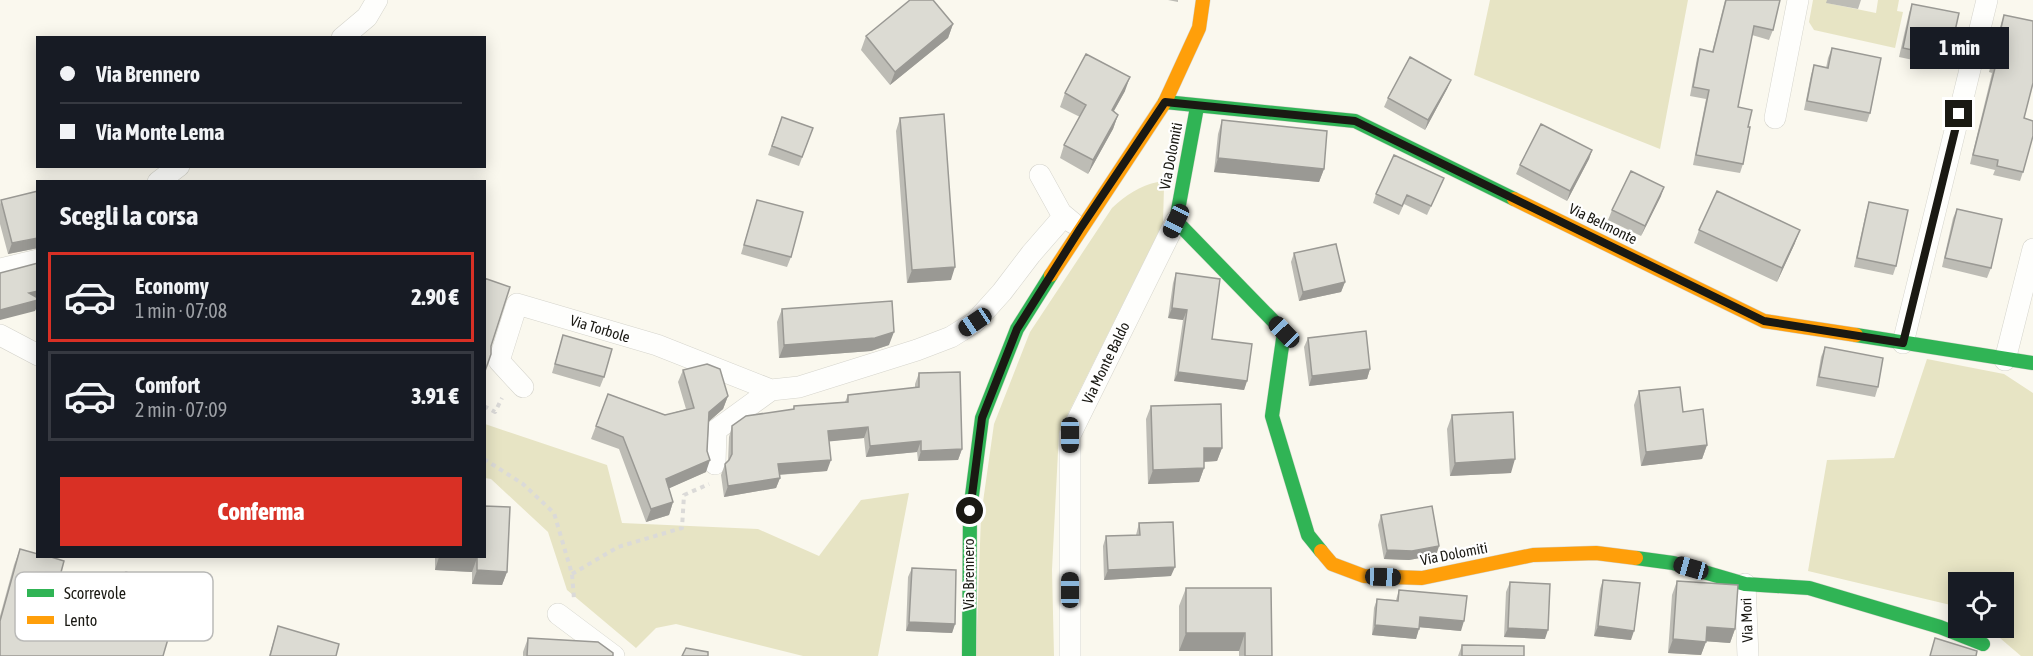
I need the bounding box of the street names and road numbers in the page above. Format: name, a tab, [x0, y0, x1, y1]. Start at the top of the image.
street label: Via Dolomiti	[1156, 121, 1185, 191]
street label: Via Belmonte	[1566, 200, 1640, 247]
street label: Via Torbole	[568, 311, 632, 346]
street label: Via Monte Baldo	[1078, 319, 1133, 407]
street label: Via Brennero	[960, 538, 977, 610]
street label: Via Dolomiti	[1419, 539, 1489, 568]
street label: Via Mori	[1737, 597, 1756, 643]

